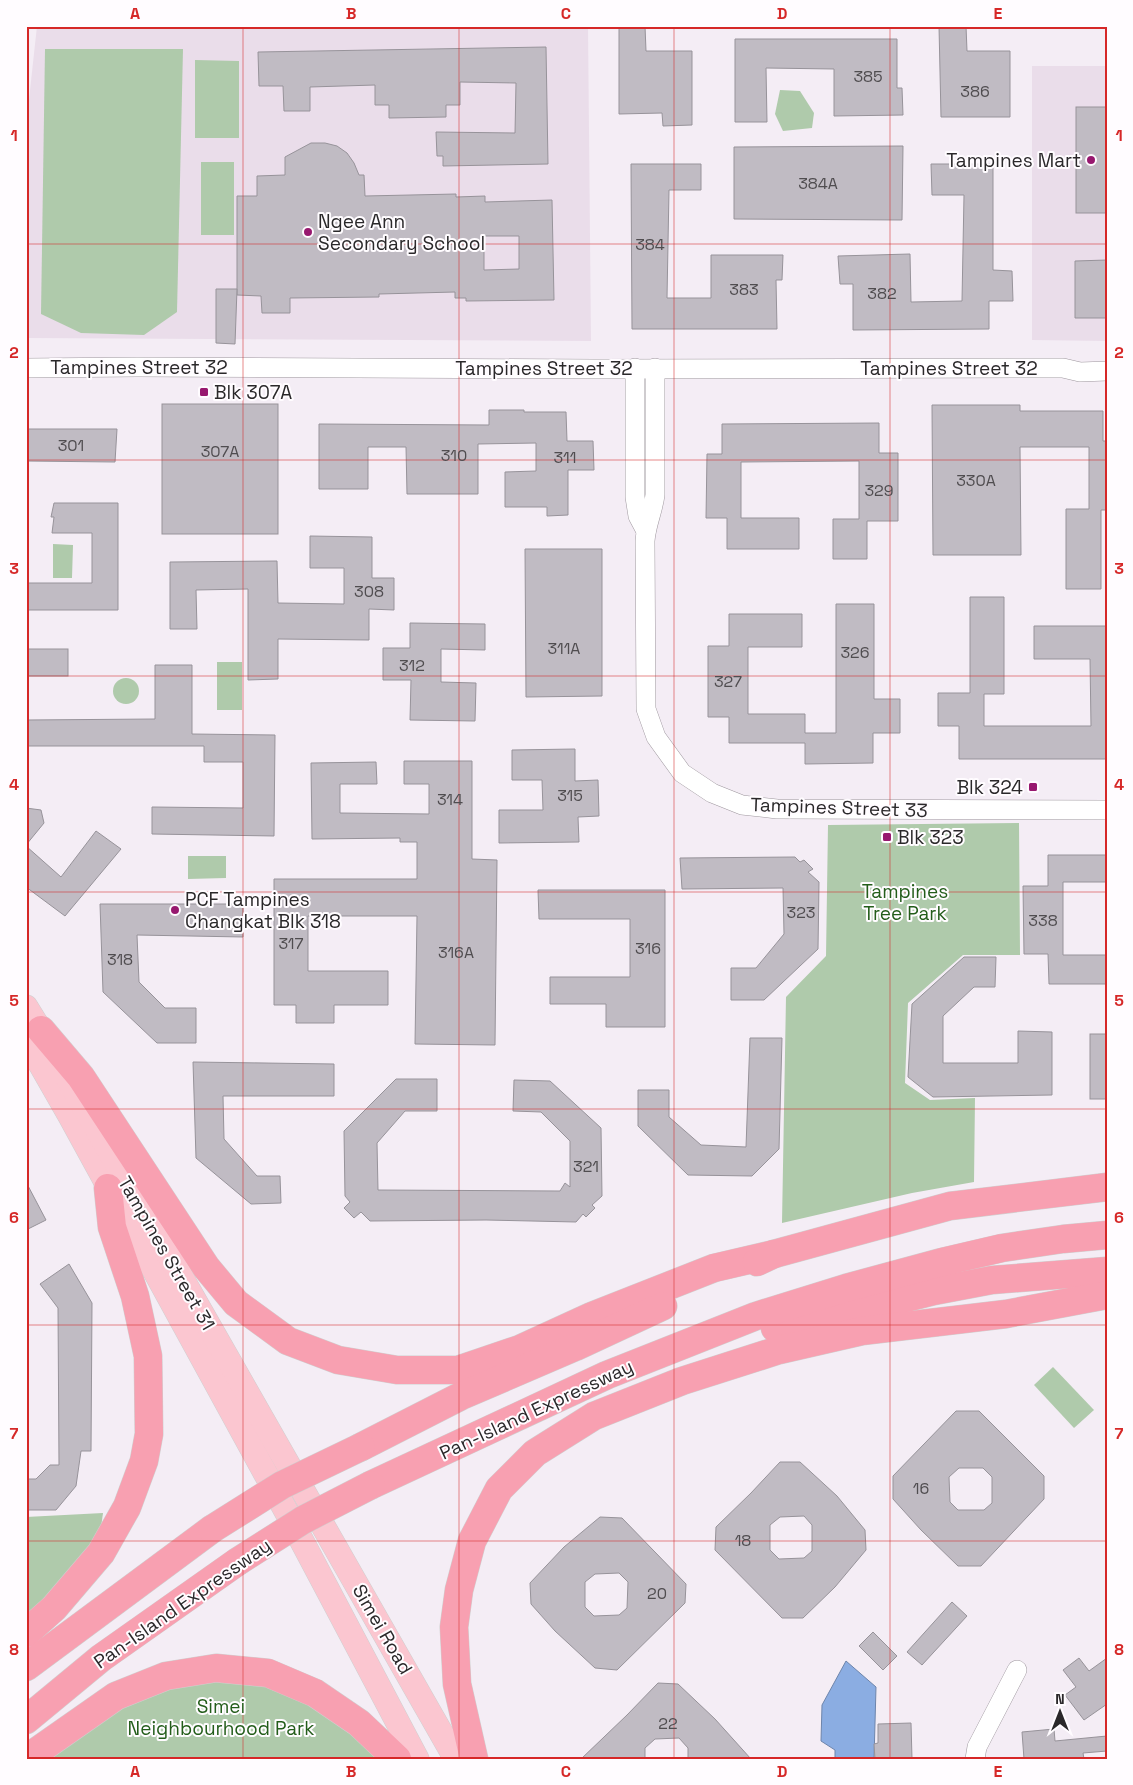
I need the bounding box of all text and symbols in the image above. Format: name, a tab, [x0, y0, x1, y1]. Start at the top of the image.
text: A	[130, 3, 140, 24]
text: B	[346, 3, 356, 24]
text: C	[561, 3, 571, 24]
text: D	[777, 3, 787, 24]
text: E	[994, 3, 1003, 24]
house number: 385	[853, 66, 883, 87]
house number: 386	[960, 81, 990, 102]
text: 1	[10, 125, 18, 146]
text: 1	[1115, 125, 1123, 146]
place label: Tampines Mart	[946, 148, 1081, 173]
marker: Tampines Mart	[1085, 154, 1097, 166]
house number: 384A	[798, 173, 838, 194]
place label: Ngee Ann Secondary School	[318, 209, 485, 256]
marker: Ngee Ann Secondary School	[302, 226, 314, 238]
house number: 384	[635, 234, 665, 255]
house number: 383	[729, 279, 759, 300]
house number: 382	[867, 283, 897, 304]
text: 2	[9, 342, 19, 363]
text: 2	[1114, 342, 1124, 363]
street label: Tampines Street 32	[50, 355, 228, 380]
street label: Tampines Street 32	[455, 356, 633, 381]
street label: Tampines Street 32	[860, 356, 1038, 381]
place label: Blk 307A	[214, 380, 292, 405]
marker: Blk 307A	[198, 386, 210, 398]
house number: 301	[58, 435, 84, 456]
house number: 307A	[201, 441, 239, 462]
house number: 310	[441, 445, 467, 466]
house number: 311	[554, 447, 576, 468]
house number: 330A	[956, 470, 996, 491]
house number: 329	[864, 480, 894, 501]
text: 3	[9, 558, 19, 579]
text: 3	[1114, 558, 1124, 579]
house number: 308	[354, 581, 384, 602]
house number: 311A	[548, 638, 580, 659]
house number: 326	[840, 642, 870, 663]
house number: 312	[399, 655, 425, 676]
house number: 327	[714, 671, 742, 692]
text: 4	[9, 774, 19, 795]
text: 4	[1114, 774, 1124, 795]
place label: Blk 324	[956, 775, 1023, 800]
marker: Blk 324	[1027, 781, 1039, 793]
house number: 315	[557, 785, 583, 806]
house number: 314	[437, 789, 463, 810]
street label: Tampines Street 33	[750, 792, 928, 823]
place label: Blk 323	[897, 825, 964, 850]
marker: Blk 323	[881, 831, 893, 843]
park label: Tampines Tree Park	[862, 879, 948, 926]
place label: PCF Tampines Changkat Blk 318	[185, 887, 341, 934]
house number: 323	[787, 902, 815, 923]
marker: PCF Tampines Changkat Blk 318	[169, 904, 181, 916]
house number: 338	[1028, 910, 1058, 931]
house number: 317	[278, 933, 304, 954]
house number: 316	[635, 938, 661, 959]
house number: 316A	[438, 942, 474, 963]
house number: 318	[107, 949, 133, 970]
text: 5	[9, 990, 19, 1011]
text: 5	[1114, 990, 1124, 1011]
house number: 321	[573, 1156, 599, 1177]
street label: Tampines Street 31	[112, 1172, 221, 1335]
text: 6	[9, 1207, 19, 1228]
text: 6	[1114, 1207, 1124, 1228]
street label: Pan-Island Expressway	[435, 1354, 637, 1465]
text: 7	[10, 1423, 19, 1444]
text: 7	[1115, 1423, 1124, 1444]
house number: 16	[913, 1478, 929, 1499]
house number: 18	[735, 1530, 751, 1551]
street label: Pan-Island Expressway	[89, 1533, 276, 1674]
street label: Simei Road	[347, 1580, 418, 1679]
house number: 20	[647, 1583, 667, 1604]
text: 8	[9, 1639, 19, 1660]
text: 8	[1114, 1639, 1124, 1660]
north arrow	[1036, 1688, 1086, 1738]
text: N	[1055, 1690, 1065, 1708]
park label: Simei Neighbourhood Park	[128, 1694, 314, 1741]
house number: 22	[658, 1713, 678, 1734]
text: A	[130, 1761, 140, 1782]
text: B	[346, 1761, 356, 1782]
text: C	[561, 1761, 571, 1782]
text: D	[777, 1761, 787, 1782]
text: E	[994, 1761, 1003, 1782]

